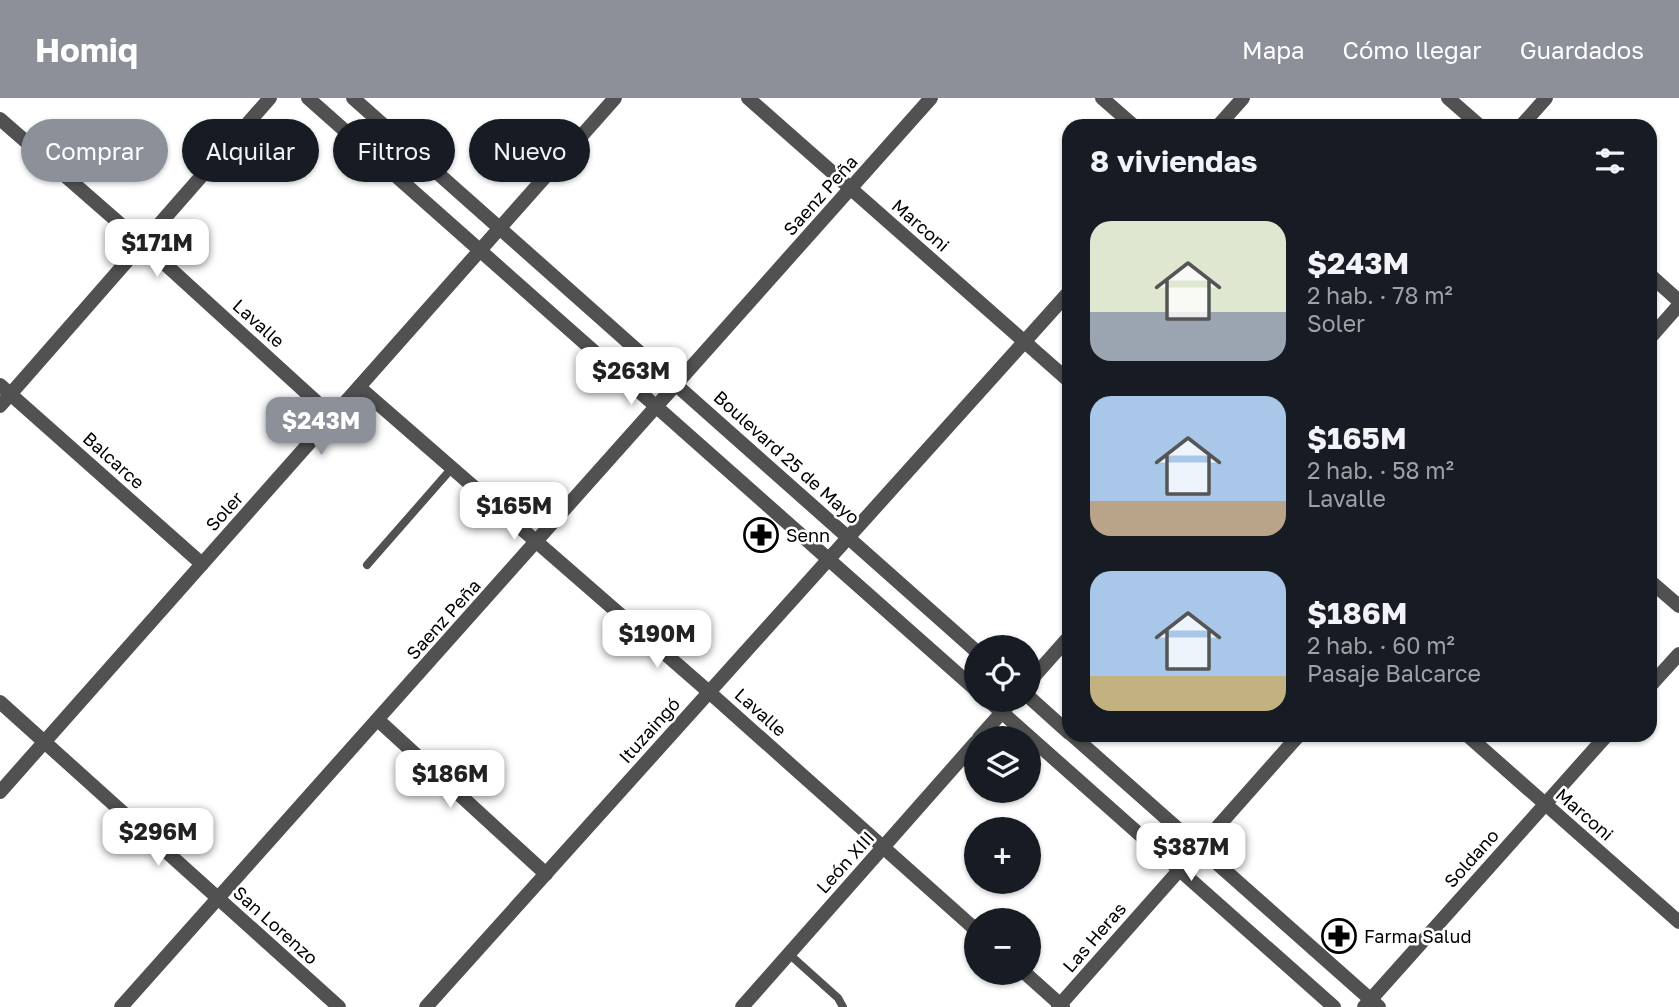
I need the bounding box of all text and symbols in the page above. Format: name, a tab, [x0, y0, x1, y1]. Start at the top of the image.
text: Homiq	[35, 30, 138, 69]
text: Mapa	[1242, 35, 1305, 64]
text: Cómo llegar	[1343, 35, 1482, 64]
text: Guardados	[1520, 35, 1644, 64]
chip: Comprar	[21, 119, 168, 182]
chip: Alquilar	[182, 119, 319, 182]
chip: Filtros	[333, 119, 455, 182]
chip: Nuevo	[469, 119, 590, 182]
icon: filters	[1591, 142, 1629, 180]
text: 8 viviendas	[1090, 143, 1258, 179]
street label: Saenz Peña	[778, 150, 862, 240]
street label: Marconi	[888, 194, 954, 256]
pin: $171M	[108, 220, 206, 279]
text: $171M	[121, 228, 193, 256]
text: $243M	[1307, 245, 1409, 281]
icon: home	[1146, 249, 1230, 333]
text: 2 hab. · 78 m²	[1307, 281, 1453, 309]
street label: Lavalle	[229, 294, 289, 352]
text: Soler	[1307, 309, 1365, 337]
pin: $263M	[582, 348, 680, 407]
text: $263M	[592, 356, 670, 384]
street label: Boulevard 25 de Mayo	[710, 386, 864, 528]
pin: $243M	[272, 398, 370, 457]
text: $243M	[282, 406, 360, 434]
text: $165M	[1307, 420, 1407, 456]
icon: home	[1146, 424, 1230, 508]
street label: Balcarce	[79, 427, 149, 493]
text: 2 hab. · 58 m²	[1307, 456, 1454, 484]
pin: $165M	[465, 482, 563, 542]
text: Lavalle	[1307, 484, 1386, 512]
street label: Soler	[201, 487, 247, 535]
text: $165M	[476, 491, 552, 519]
pharmacy icon: Senn	[742, 516, 780, 554]
place label: Senn	[786, 524, 830, 546]
street label: Saenz Peña	[401, 574, 485, 664]
text: $186M	[1307, 595, 1408, 631]
icon: home	[1146, 599, 1230, 683]
pin: $190M	[608, 610, 706, 670]
text: $190M	[618, 619, 696, 647]
text: 2 hab. · 60 m²	[1307, 631, 1455, 659]
map controls	[964, 635, 1041, 985]
button: locate	[964, 635, 1041, 712]
text: Pasaje Balcarce	[1307, 659, 1481, 687]
street label: Lavalle	[731, 683, 791, 741]
street label: Ituzaingó	[614, 693, 684, 767]
button: layers	[964, 726, 1041, 803]
pin: $186M	[401, 750, 499, 810]
text: $186M	[411, 759, 489, 787]
street label: Marconi	[1552, 783, 1618, 845]
pin: $296M	[109, 808, 207, 868]
text: $296M	[118, 817, 198, 845]
button: +	[964, 817, 1041, 894]
pin: $387M	[1142, 824, 1240, 883]
street label: Soldano	[1439, 824, 1503, 892]
street label: León XIII	[811, 826, 879, 898]
text: $387M	[1152, 832, 1230, 860]
street label: San Lorenzo	[229, 881, 323, 969]
street label: Las Heras	[1058, 898, 1130, 976]
button: −	[964, 908, 1041, 985]
pharmacy icon: Farma Salud	[1320, 917, 1358, 955]
place label: Farma Salud	[1364, 925, 1472, 947]

